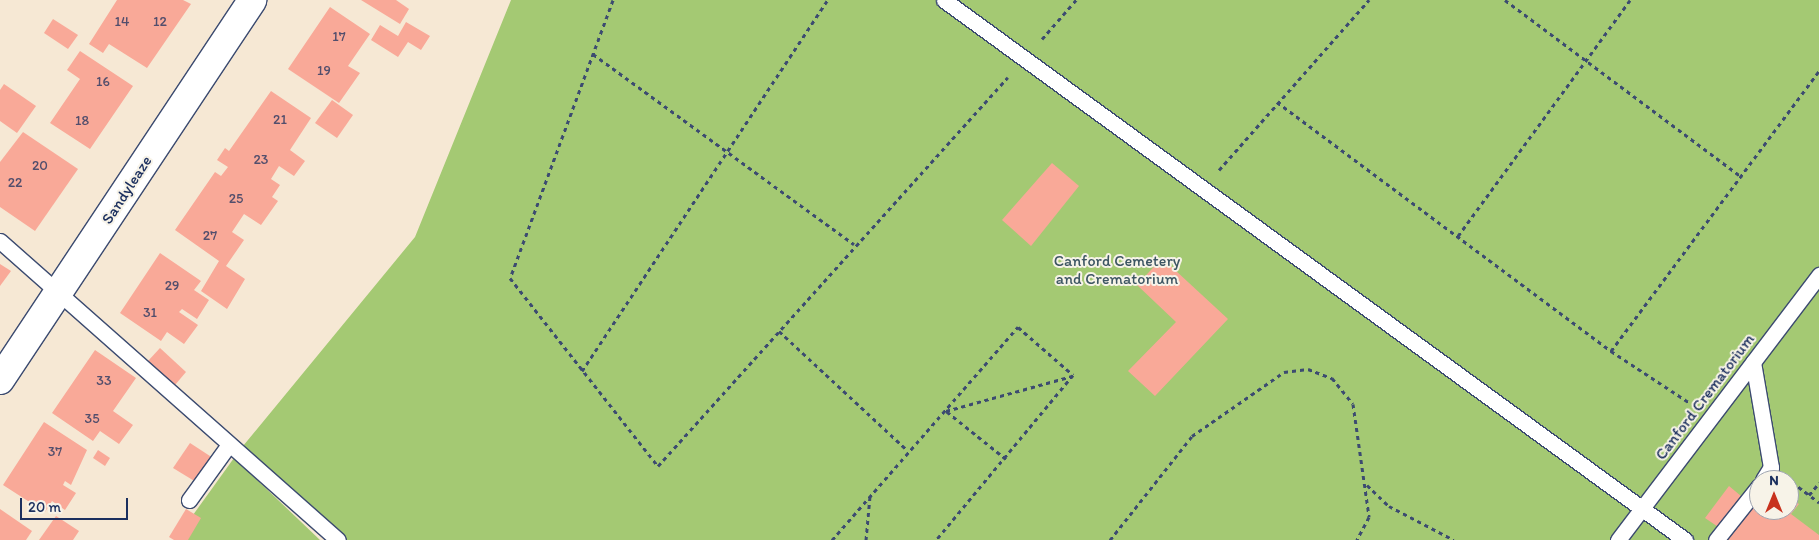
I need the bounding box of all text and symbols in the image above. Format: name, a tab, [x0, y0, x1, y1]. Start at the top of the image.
house number: 14	[115, 14, 129, 30]
house number: 12	[153, 14, 167, 30]
house number: 17	[332, 29, 346, 45]
house number: 19	[317, 63, 331, 79]
house number: 16	[96, 74, 110, 90]
house number: 21	[273, 112, 287, 128]
house number: 18	[75, 113, 89, 129]
street label: Sandyleaze	[98, 152, 156, 228]
house number: 23	[254, 152, 268, 168]
house number: 20	[32, 158, 48, 174]
house number: 22	[8, 175, 22, 191]
house number: 25	[229, 191, 243, 207]
house number: 27	[203, 228, 217, 244]
park label: Canford Cemetery and Crematorium	[1053, 251, 1181, 289]
house number: 29	[165, 278, 179, 294]
house number: 31	[143, 305, 157, 321]
street label: Canford Crematorium	[1652, 331, 1758, 463]
house number: 33	[96, 373, 112, 389]
house number: 35	[85, 411, 99, 427]
house number: 37	[48, 444, 62, 460]
north arrow	[1749, 470, 1799, 520]
text: N	[1769, 472, 1779, 489]
scale bar	[22, 488, 130, 520]
text: 20 m	[28, 498, 61, 516]

